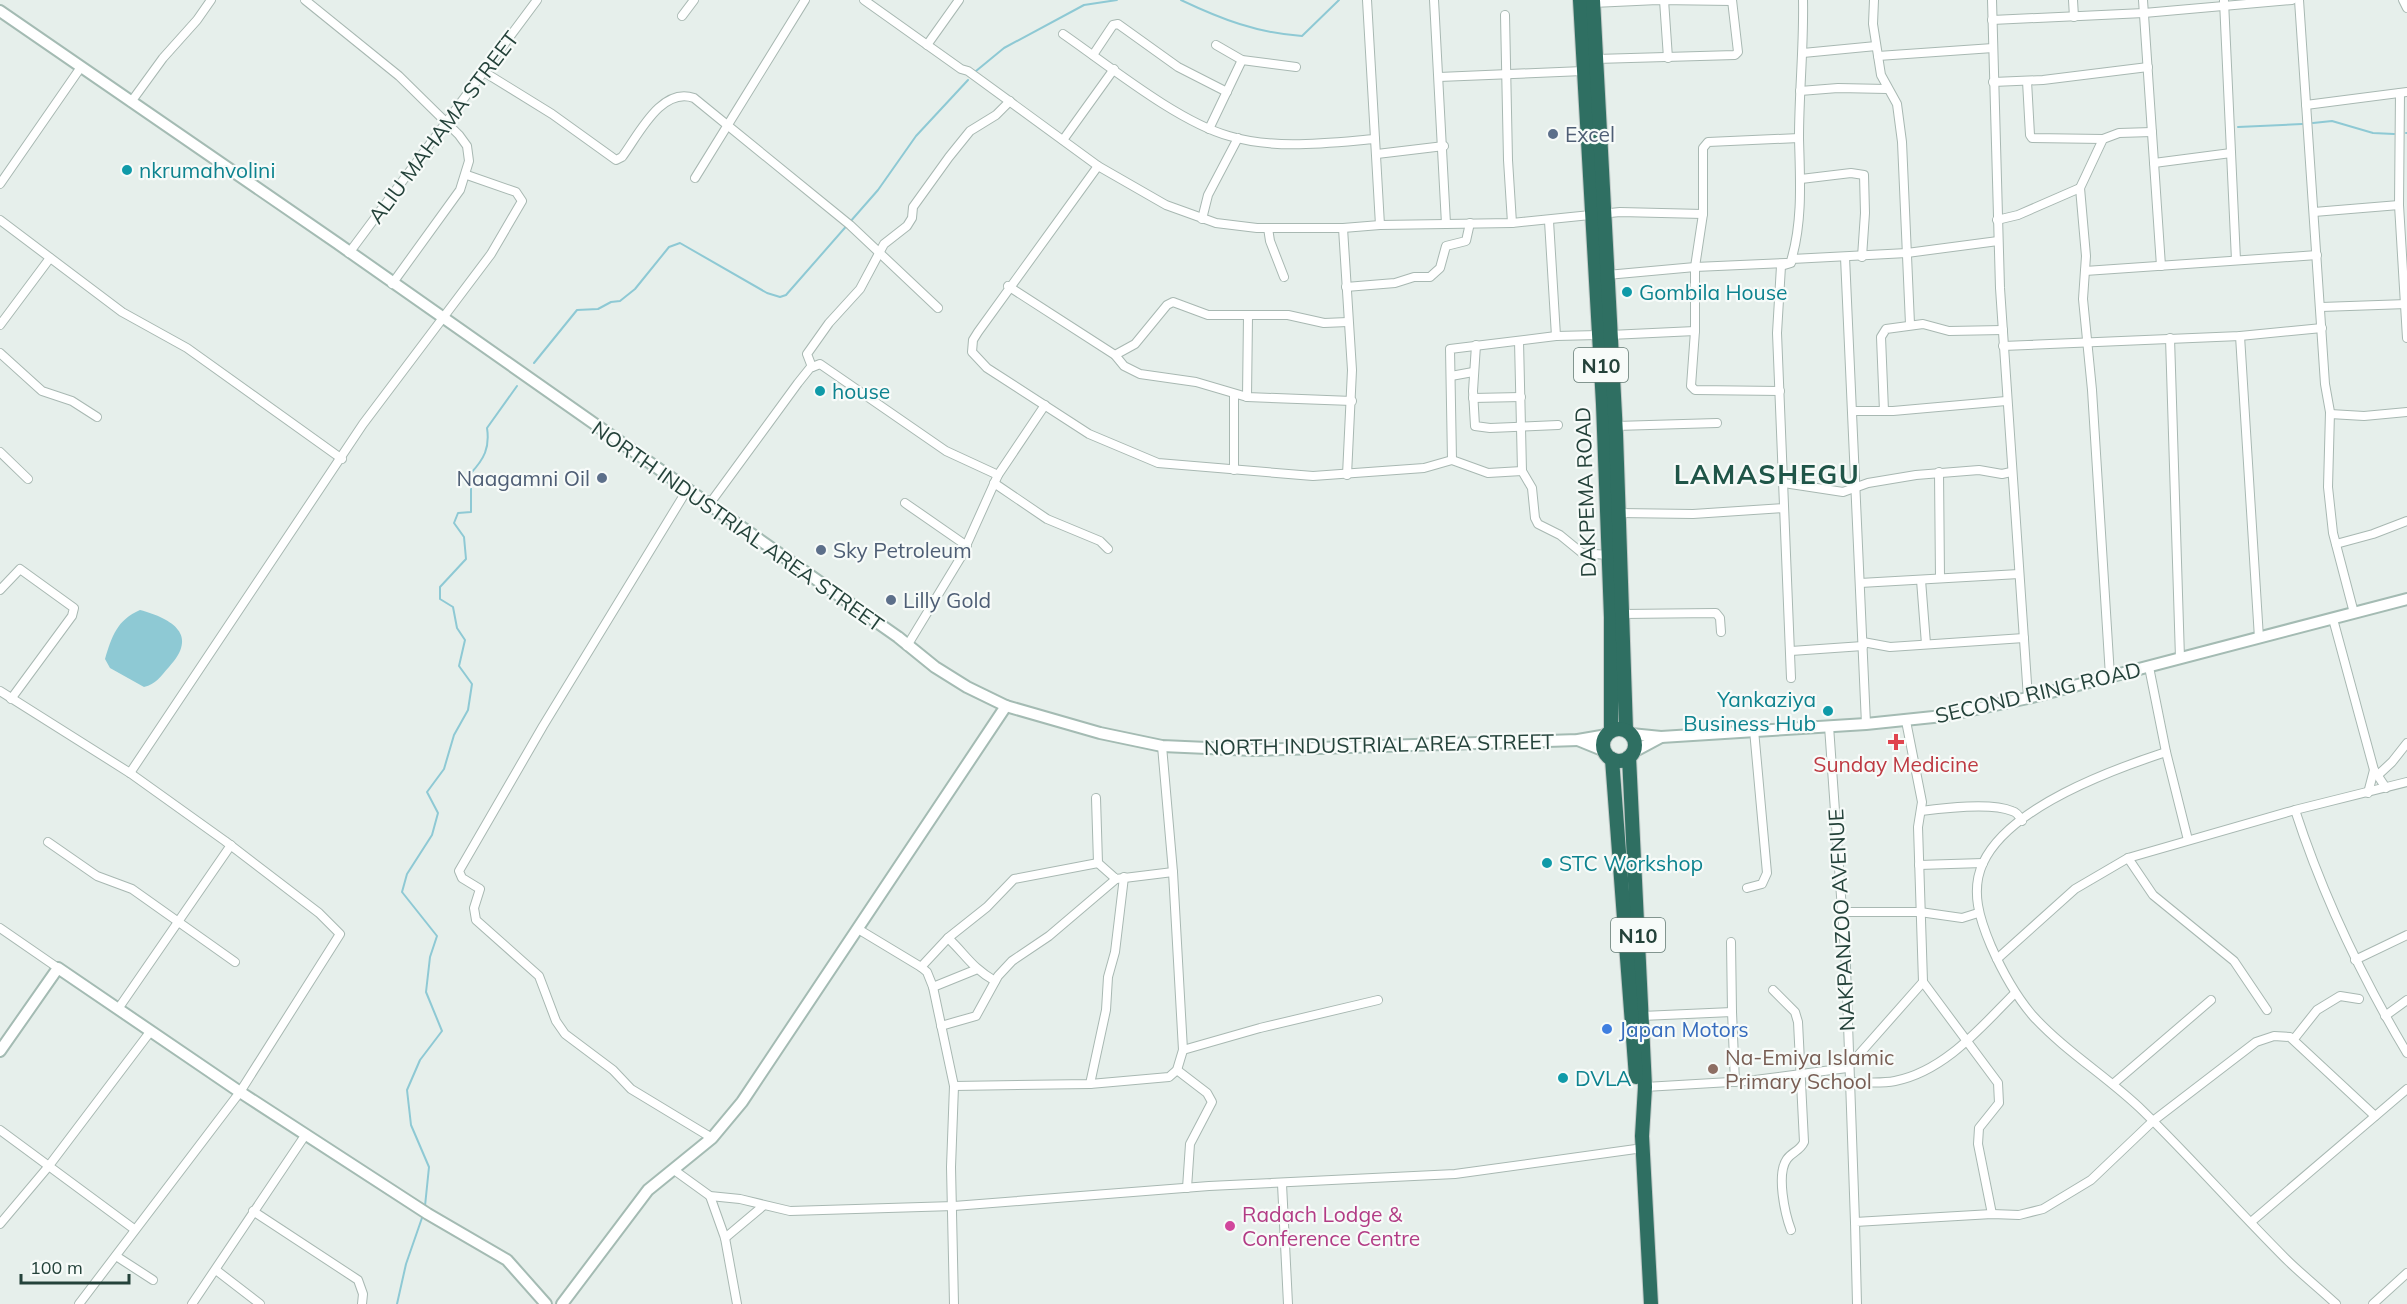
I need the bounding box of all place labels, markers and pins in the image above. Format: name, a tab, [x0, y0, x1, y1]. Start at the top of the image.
place label: Excel	[1565, 121, 1615, 147]
marker: Excel	[1546, 127, 1560, 141]
place label: nkrumahvolini	[139, 157, 275, 183]
marker: nkrumahvolini	[120, 163, 134, 177]
place label: Gombila House	[1639, 279, 1788, 305]
marker: Gombila House	[1620, 285, 1634, 299]
place label: house	[832, 378, 890, 404]
marker: house	[813, 384, 827, 398]
place label: Naagamni Oil	[456, 465, 590, 491]
marker: Naagamni Oil	[595, 471, 609, 485]
place label: Sky Petroleum	[833, 537, 972, 563]
marker: Sky Petroleum	[814, 543, 828, 557]
place label: Lilly Gold	[903, 587, 991, 613]
marker: Lilly Gold	[884, 593, 898, 607]
place label: Yankaziya Business Hub	[1683, 686, 1816, 736]
marker: Yankaziya Business Hub	[1821, 704, 1835, 718]
marker: Sunday Medicine	[1889, 735, 1903, 749]
place label: Sunday Medicine	[1813, 751, 1979, 777]
place label: STC Workshop	[1559, 850, 1703, 876]
marker: STC Workshop	[1540, 856, 1554, 870]
place label: Japan Motors	[1619, 1016, 1749, 1042]
marker: Japan Motors	[1600, 1022, 1614, 1036]
place label: Na-Emiya Islamic Primary School	[1725, 1044, 1894, 1094]
marker: Na-Emiya Islamic Primary School	[1706, 1062, 1720, 1076]
place label: DVLA	[1575, 1065, 1632, 1091]
marker: DVLA	[1556, 1071, 1570, 1085]
place label: Radach Lodge & Conference Centre	[1242, 1201, 1420, 1251]
marker: Radach Lodge & Conference Centre	[1223, 1219, 1237, 1233]

